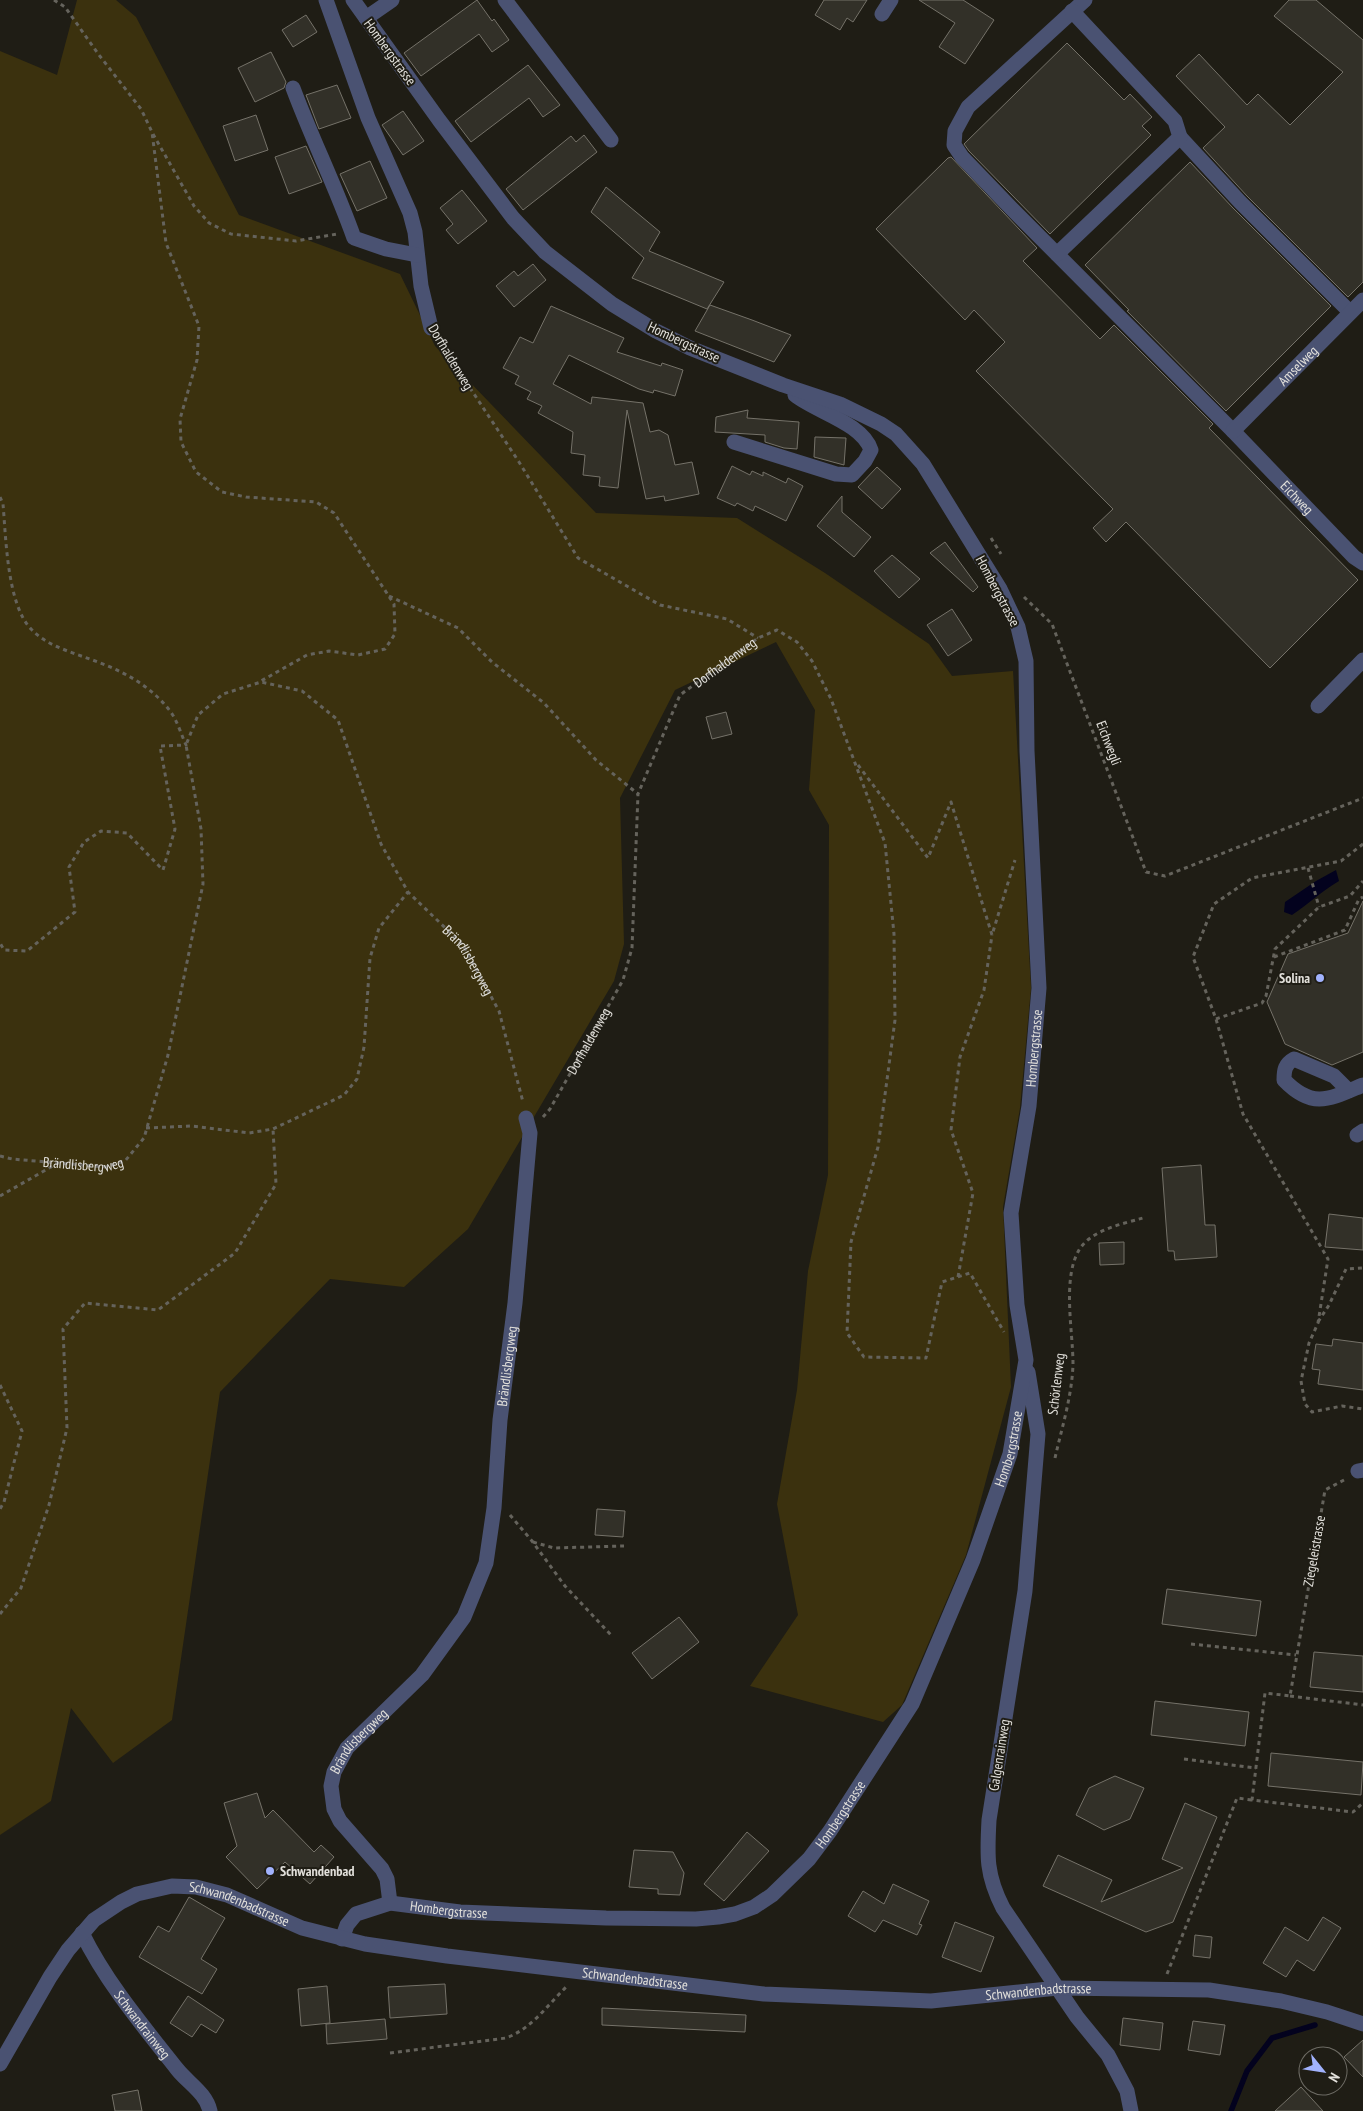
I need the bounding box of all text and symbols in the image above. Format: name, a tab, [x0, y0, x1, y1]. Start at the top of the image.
street label: Hombergstrasse	[360, 15, 420, 89]
street label: Hombergstrasse	[645, 317, 723, 367]
street label: Dorfhaldenweg	[424, 321, 478, 393]
street label: Amselweg	[1274, 342, 1322, 390]
street label: Eichweg	[1277, 477, 1317, 518]
street label: Hombergstrasse	[972, 552, 1024, 630]
street label: Dorfhaldenweg	[689, 633, 760, 691]
street label: Eichwegli	[1092, 718, 1126, 768]
street label: Brändlisbergweg	[439, 921, 498, 999]
place label: Solina	[1279, 969, 1310, 987]
marker: Solina	[1314, 972, 1326, 984]
street label: Dorfhaldenweg	[563, 1004, 615, 1077]
street label: Hombergstrasse	[1022, 1008, 1046, 1088]
street label: Brändlisbergweg	[42, 1153, 126, 1176]
street label: Brändlisbergweg	[493, 1325, 521, 1407]
street label: Schörlenweg	[1043, 1352, 1069, 1416]
street label: Hombergstrasse	[990, 1409, 1026, 1489]
street label: Ziegeleistrasse	[1299, 1514, 1329, 1588]
street label: Brändlisbergweg	[326, 1704, 391, 1777]
street label: Galgenrainweg	[984, 1718, 1014, 1792]
street label: Hombergstrasse	[811, 1777, 869, 1852]
place label: Schwandenbad	[280, 1862, 354, 1880]
marker: Schwandenbad	[264, 1865, 276, 1877]
street label: Schwandenbadstrasse	[189, 1878, 292, 1930]
street label: Hombergstrasse	[409, 1897, 488, 1922]
street label: Schwandenbadstrasse	[581, 1963, 689, 1994]
street label: Schwandenbadstrasse	[985, 1979, 1092, 2004]
street label: Schwandrainweg	[110, 1987, 175, 2063]
north arrow	[1298, 2046, 1348, 2096]
text: N	[1325, 2070, 1344, 2085]

